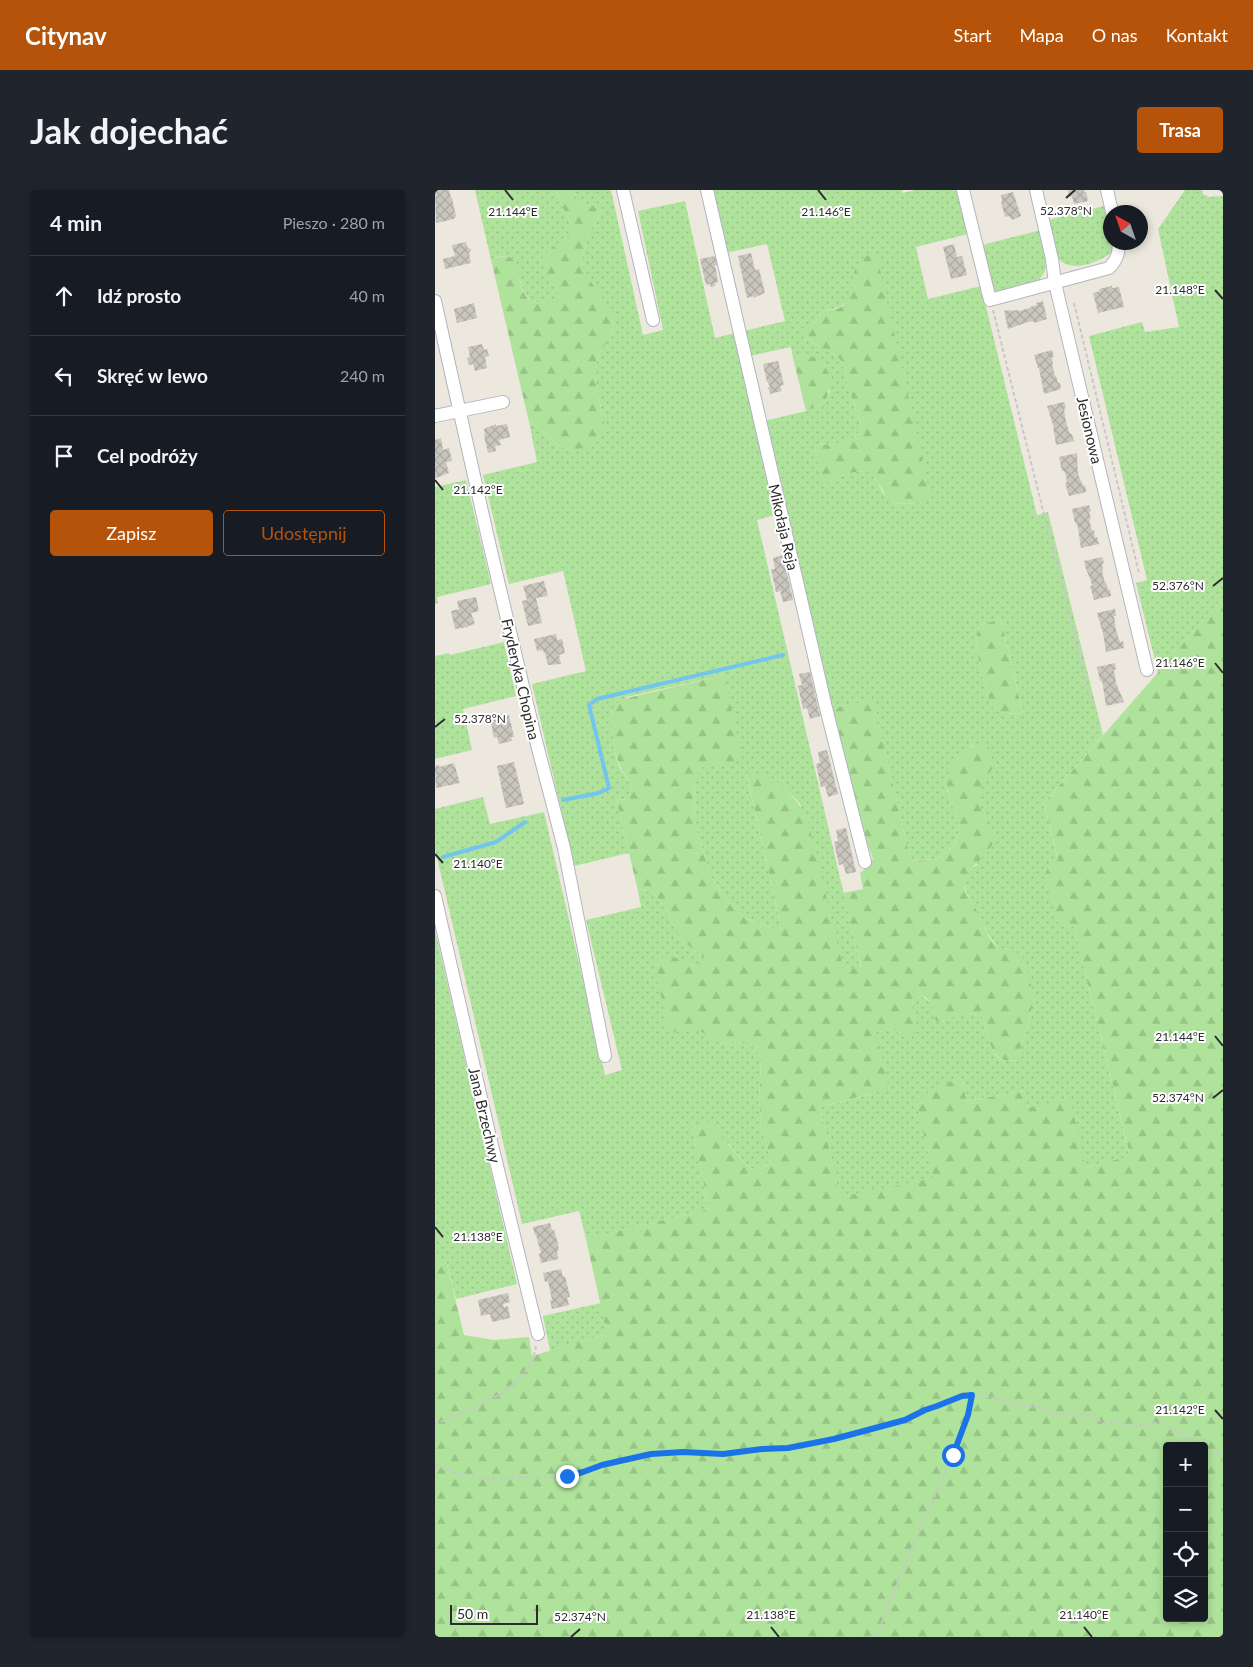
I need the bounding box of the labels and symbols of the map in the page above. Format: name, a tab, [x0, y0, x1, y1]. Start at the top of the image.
text: 52.378°N	[1040, 203, 1092, 218]
text: 21.144°E	[488, 204, 538, 219]
text: 21.146°E	[801, 204, 851, 219]
north arrow	[1103, 205, 1148, 250]
text: 21.148°E	[1155, 282, 1205, 297]
street label: Jesionowa	[1074, 395, 1106, 465]
text: 21.142°E	[453, 482, 503, 497]
street label: Mikołaja Reja	[765, 482, 803, 572]
text: 52.376°N	[1152, 578, 1204, 593]
street label: Fryderyka Chopina	[498, 617, 544, 741]
text: 21.146°E	[1155, 655, 1205, 670]
text: 52.378°N	[454, 711, 506, 726]
text: 21.140°E	[453, 856, 503, 871]
text: 21.144°E	[1155, 1029, 1205, 1044]
street label: Jana Brzechwy	[465, 1065, 505, 1165]
text: 52.374°N	[1152, 1090, 1204, 1105]
text: 21.138°E	[453, 1229, 503, 1244]
text: 21.142°E	[1155, 1402, 1205, 1417]
route start	[942, 1444, 965, 1467]
route end	[556, 1465, 579, 1488]
scale bar	[450, 1602, 537, 1625]
text: 21.138°E	[746, 1607, 796, 1622]
text: 21.140°E	[1059, 1607, 1109, 1622]
text: 52.374°N	[554, 1609, 606, 1624]

